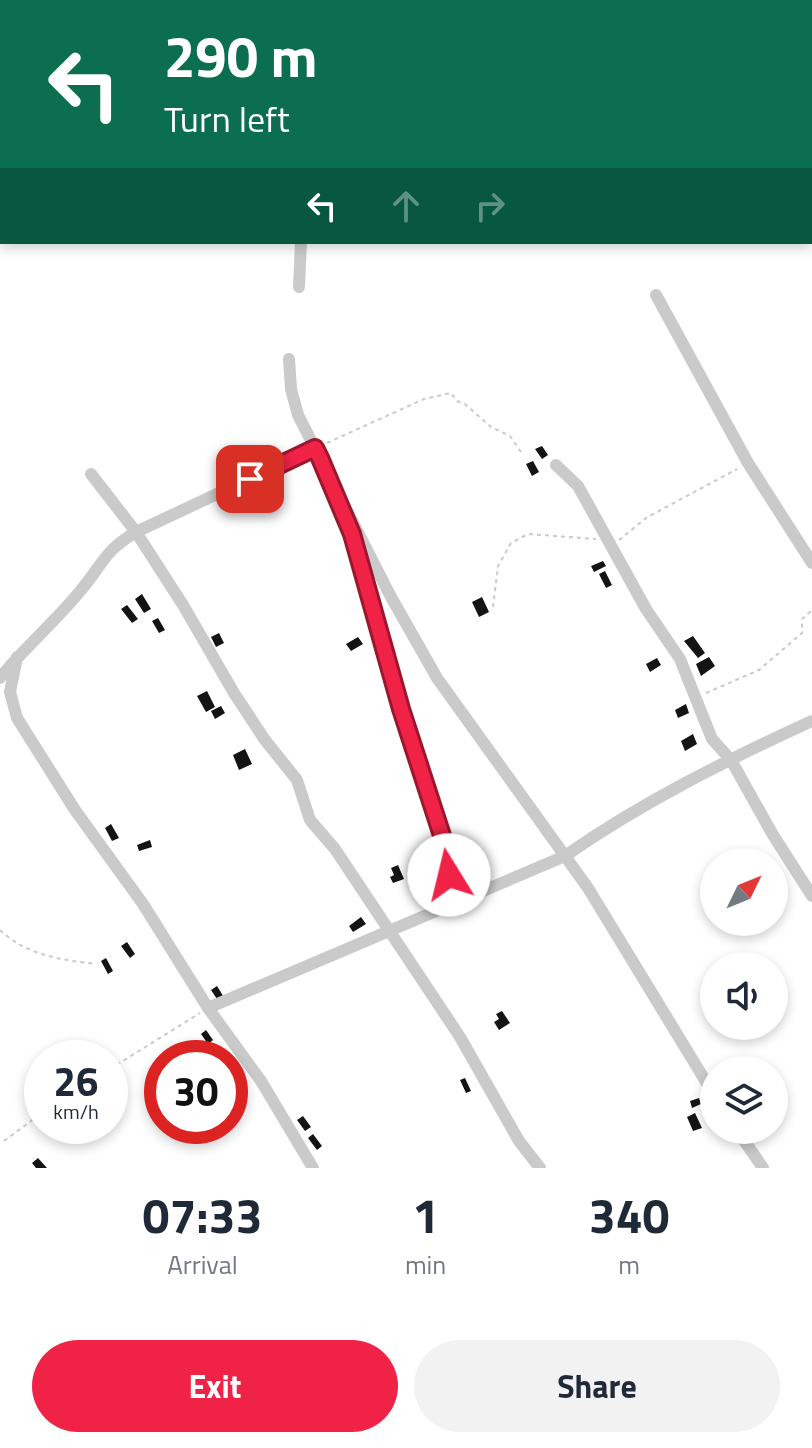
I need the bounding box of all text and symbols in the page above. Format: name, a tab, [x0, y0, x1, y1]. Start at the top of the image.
text: 290 m	[164, 14, 317, 99]
icon: left	[32, 32, 136, 136]
text: Turn left	[164, 91, 290, 146]
icon: left	[300, 184, 344, 228]
icon: ahead	[384, 184, 428, 228]
icon: right	[468, 184, 512, 228]
pin	[216, 445, 284, 513]
icon: arrive	[228, 457, 272, 501]
position arrow	[407, 833, 491, 917]
north arrow	[700, 848, 788, 936]
map controls	[700, 848, 788, 1144]
button: sound	[700, 952, 788, 1040]
speed limit sign: 30	[144, 1040, 248, 1144]
text: 26	[54, 1051, 98, 1112]
button: layers	[700, 1056, 788, 1144]
text: km/h	[53, 1096, 99, 1127]
text: 07:33	[143, 1179, 262, 1252]
text: 1	[412, 1179, 439, 1252]
text: 340	[589, 1179, 669, 1252]
text: Arrival	[167, 1245, 238, 1284]
text: min	[405, 1245, 446, 1284]
text: m	[618, 1245, 640, 1284]
button: Exit	[32, 1340, 398, 1432]
button: Share	[414, 1340, 780, 1432]

